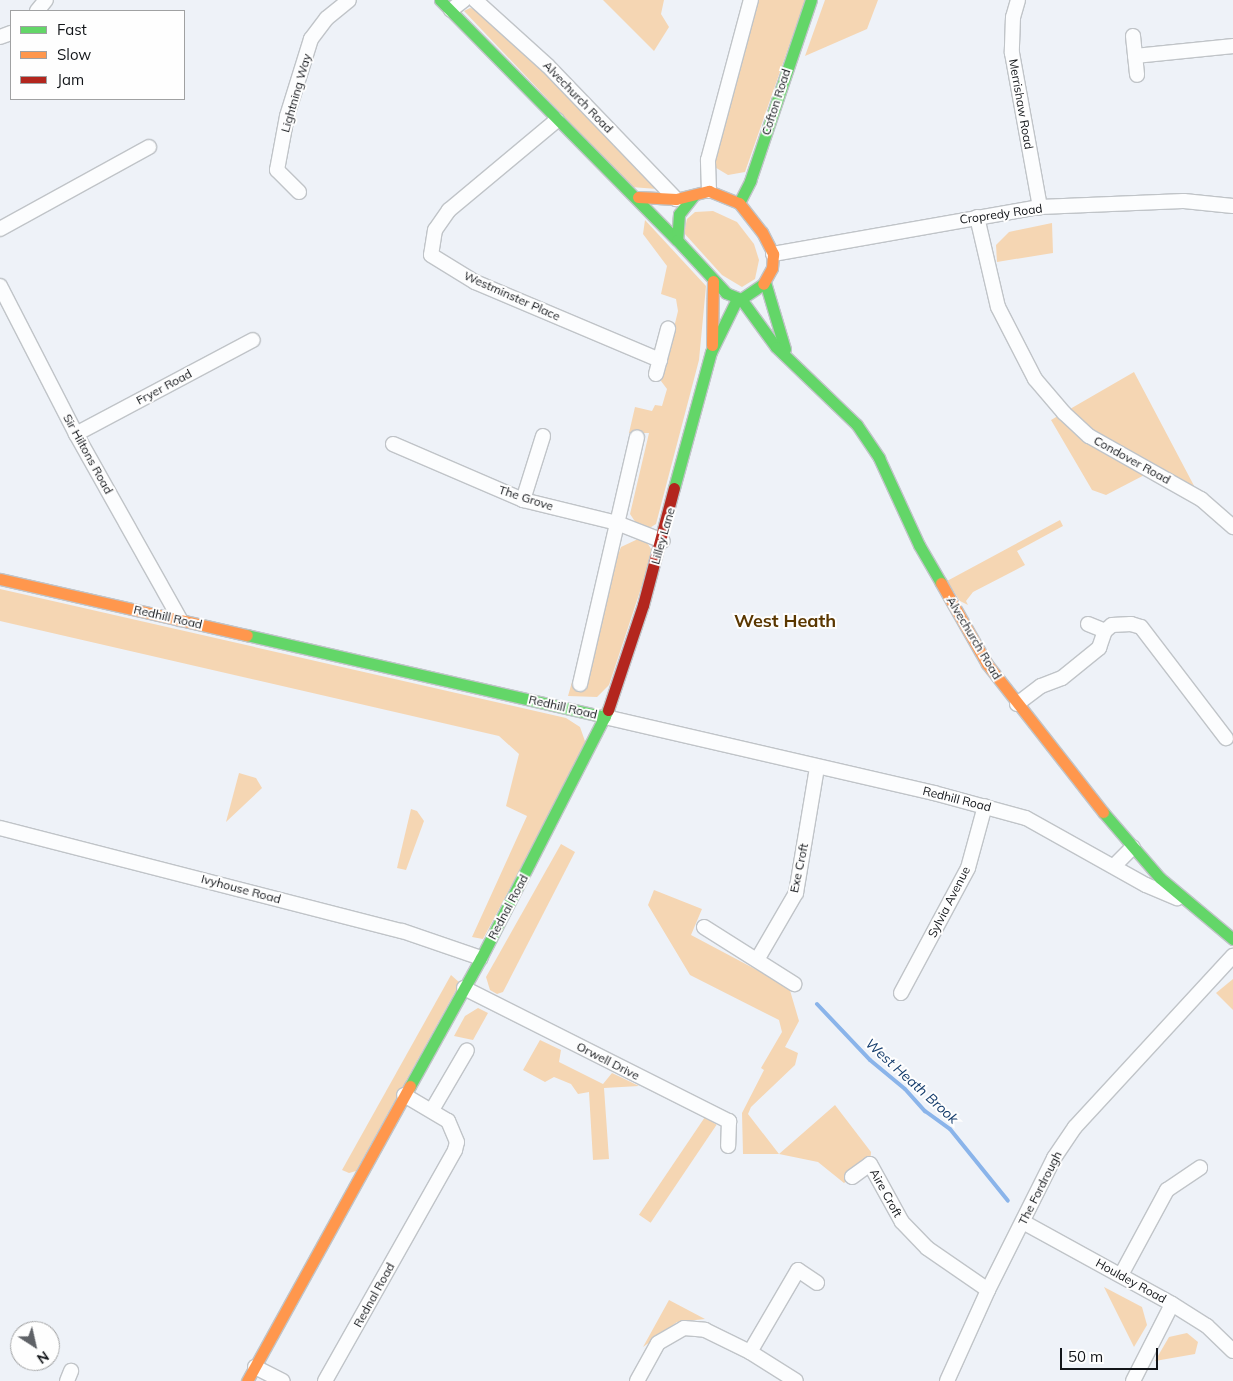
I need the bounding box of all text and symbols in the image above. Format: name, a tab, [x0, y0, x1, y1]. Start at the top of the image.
legend	[10, 10, 185, 100]
text: Fast	[57, 20, 87, 39]
text: Slow	[57, 45, 91, 64]
street label: Lightning Way	[278, 52, 314, 134]
street label: Alvechurch Road	[540, 58, 616, 136]
street label: Merrishaw Road	[1006, 58, 1036, 150]
street label: Cofton Road	[759, 67, 793, 137]
text: Jam	[57, 70, 84, 89]
street label: Cropredy Road	[959, 201, 1043, 227]
street label: Westminster Place	[462, 268, 562, 324]
street label: Fryer Road	[134, 366, 194, 408]
street label: Sir Hiltons Road	[60, 411, 116, 497]
street label: Condover Road	[1091, 433, 1173, 487]
street label: The Grove	[497, 482, 555, 514]
street label: Lilley Lane	[648, 506, 678, 566]
street label: Alvechurch Road	[944, 594, 1004, 682]
street label: Redhill Road	[132, 602, 204, 632]
district label: West Heath	[734, 610, 836, 632]
street label: Redhill Road	[527, 692, 599, 722]
street label: Redhill Road	[921, 784, 993, 814]
street label: Exe Croft	[787, 842, 811, 894]
street label: Sylvia Avenue	[925, 864, 973, 940]
street label: Ivyhouse Road	[200, 871, 282, 907]
street label: Rednal Road	[485, 872, 531, 942]
water label: West Heath Brook	[862, 1035, 962, 1127]
street label: Orwell Drive	[574, 1039, 642, 1083]
street label: The Fordrough	[1015, 1149, 1065, 1227]
street label: Aire Croft	[867, 1166, 905, 1220]
street label: Houldey Road	[1093, 1256, 1169, 1306]
street label: Rednal Road	[350, 1260, 398, 1330]
north arrow	[10, 1321, 60, 1371]
scale bar	[1063, 1338, 1160, 1370]
text: N	[34, 1347, 53, 1368]
text: 50 m	[1068, 1347, 1103, 1366]

